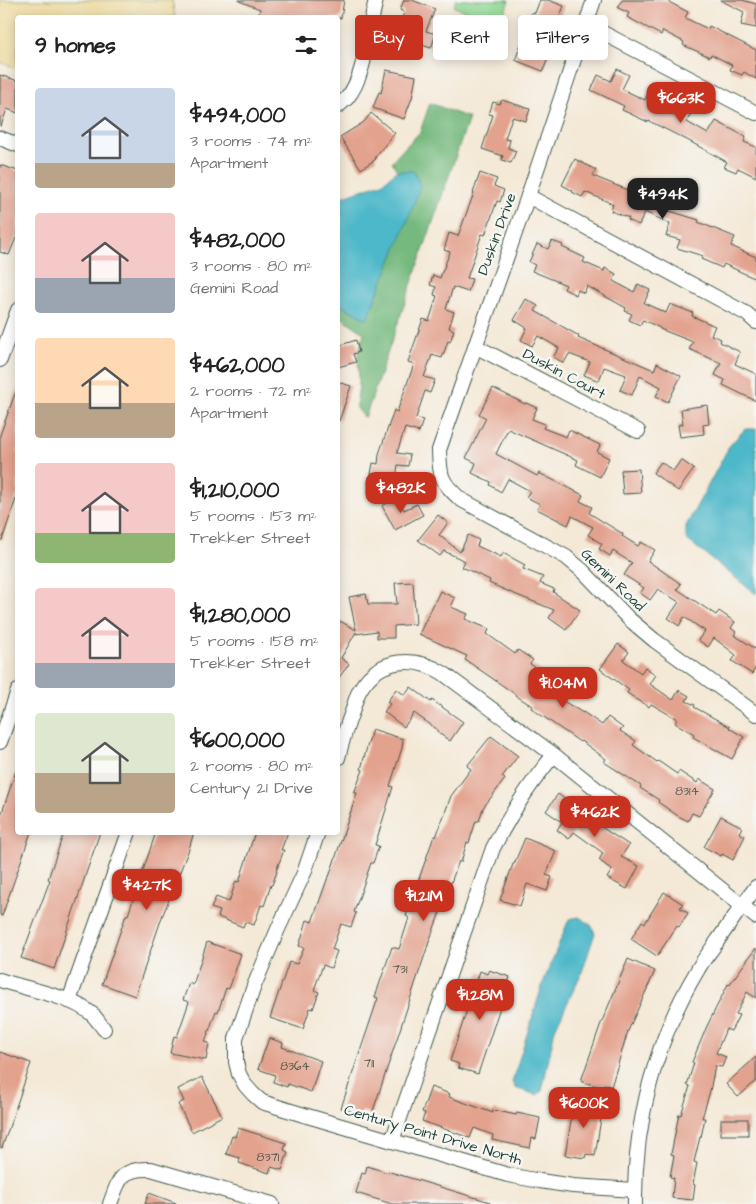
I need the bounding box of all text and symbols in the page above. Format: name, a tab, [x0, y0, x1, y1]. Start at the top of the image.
chip: Buy	[355, 15, 423, 60]
chip: Rent	[433, 15, 508, 60]
chip: Filters	[518, 15, 608, 60]
text: 9 homes	[35, 31, 116, 60]
icon: filters	[292, 31, 320, 59]
pin: $663K	[646, 82, 716, 124]
text: $663K	[658, 87, 704, 109]
text: $494,000	[190, 101, 286, 130]
icon: home	[75, 108, 135, 168]
text: 3 rooms · 74 m²	[190, 130, 313, 152]
text: Apartment	[190, 152, 268, 174]
pin: $494K	[628, 178, 698, 220]
text: $494K	[638, 183, 688, 205]
street label: Duskin Drive	[472, 190, 522, 278]
text: $482,000	[190, 226, 285, 255]
icon: home	[75, 233, 135, 293]
text: 3 rooms · 80 m²	[190, 255, 312, 277]
text: Gemini Road	[190, 277, 278, 299]
street label: Duskin Court	[519, 343, 609, 405]
text: $462,000	[190, 351, 285, 380]
icon: home	[75, 358, 135, 418]
text: 2 rooms · 72 m²	[190, 380, 312, 402]
text: Apartment	[190, 402, 268, 424]
pin: $482K	[366, 472, 436, 514]
text: $1,210,000	[190, 476, 280, 505]
text: $482K	[376, 477, 426, 499]
icon: home	[75, 483, 135, 543]
text: 5 rooms · 153 m²	[190, 505, 316, 527]
text: Trekker Street	[190, 527, 310, 549]
street label: Gemini Road	[576, 544, 650, 616]
text: $1,280,000	[190, 601, 290, 630]
icon: home	[75, 608, 135, 668]
text: 5 rooms · 158 m²	[190, 630, 319, 652]
text: Trekker Street	[190, 652, 310, 674]
pin: $1.04M	[522, 666, 604, 709]
text: $1.04M	[539, 672, 587, 694]
text: $600,000	[190, 726, 285, 755]
icon: home	[75, 733, 135, 793]
text: 2 rooms · 80 m²	[190, 755, 313, 777]
text: Century 21 Drive	[190, 777, 313, 799]
house number: 8314	[675, 783, 699, 800]
pin: $462K	[560, 796, 630, 838]
text: $462K	[571, 801, 619, 823]
pin: $427K	[112, 868, 182, 911]
text: $427K	[123, 874, 171, 896]
pin: $1.21M	[383, 880, 465, 922]
text: $1.21M	[405, 885, 443, 907]
house number: 731	[392, 961, 408, 978]
pin: $1.28M	[439, 978, 521, 1021]
text: $1.28M	[457, 984, 503, 1006]
house number: 711	[364, 1055, 375, 1072]
house number: 8364	[280, 1058, 310, 1075]
pin: $600K	[549, 1086, 619, 1129]
text: $600K	[560, 1092, 608, 1114]
street label: Century Point Drive North	[341, 1100, 525, 1172]
house number: 8371	[257, 1149, 280, 1166]

